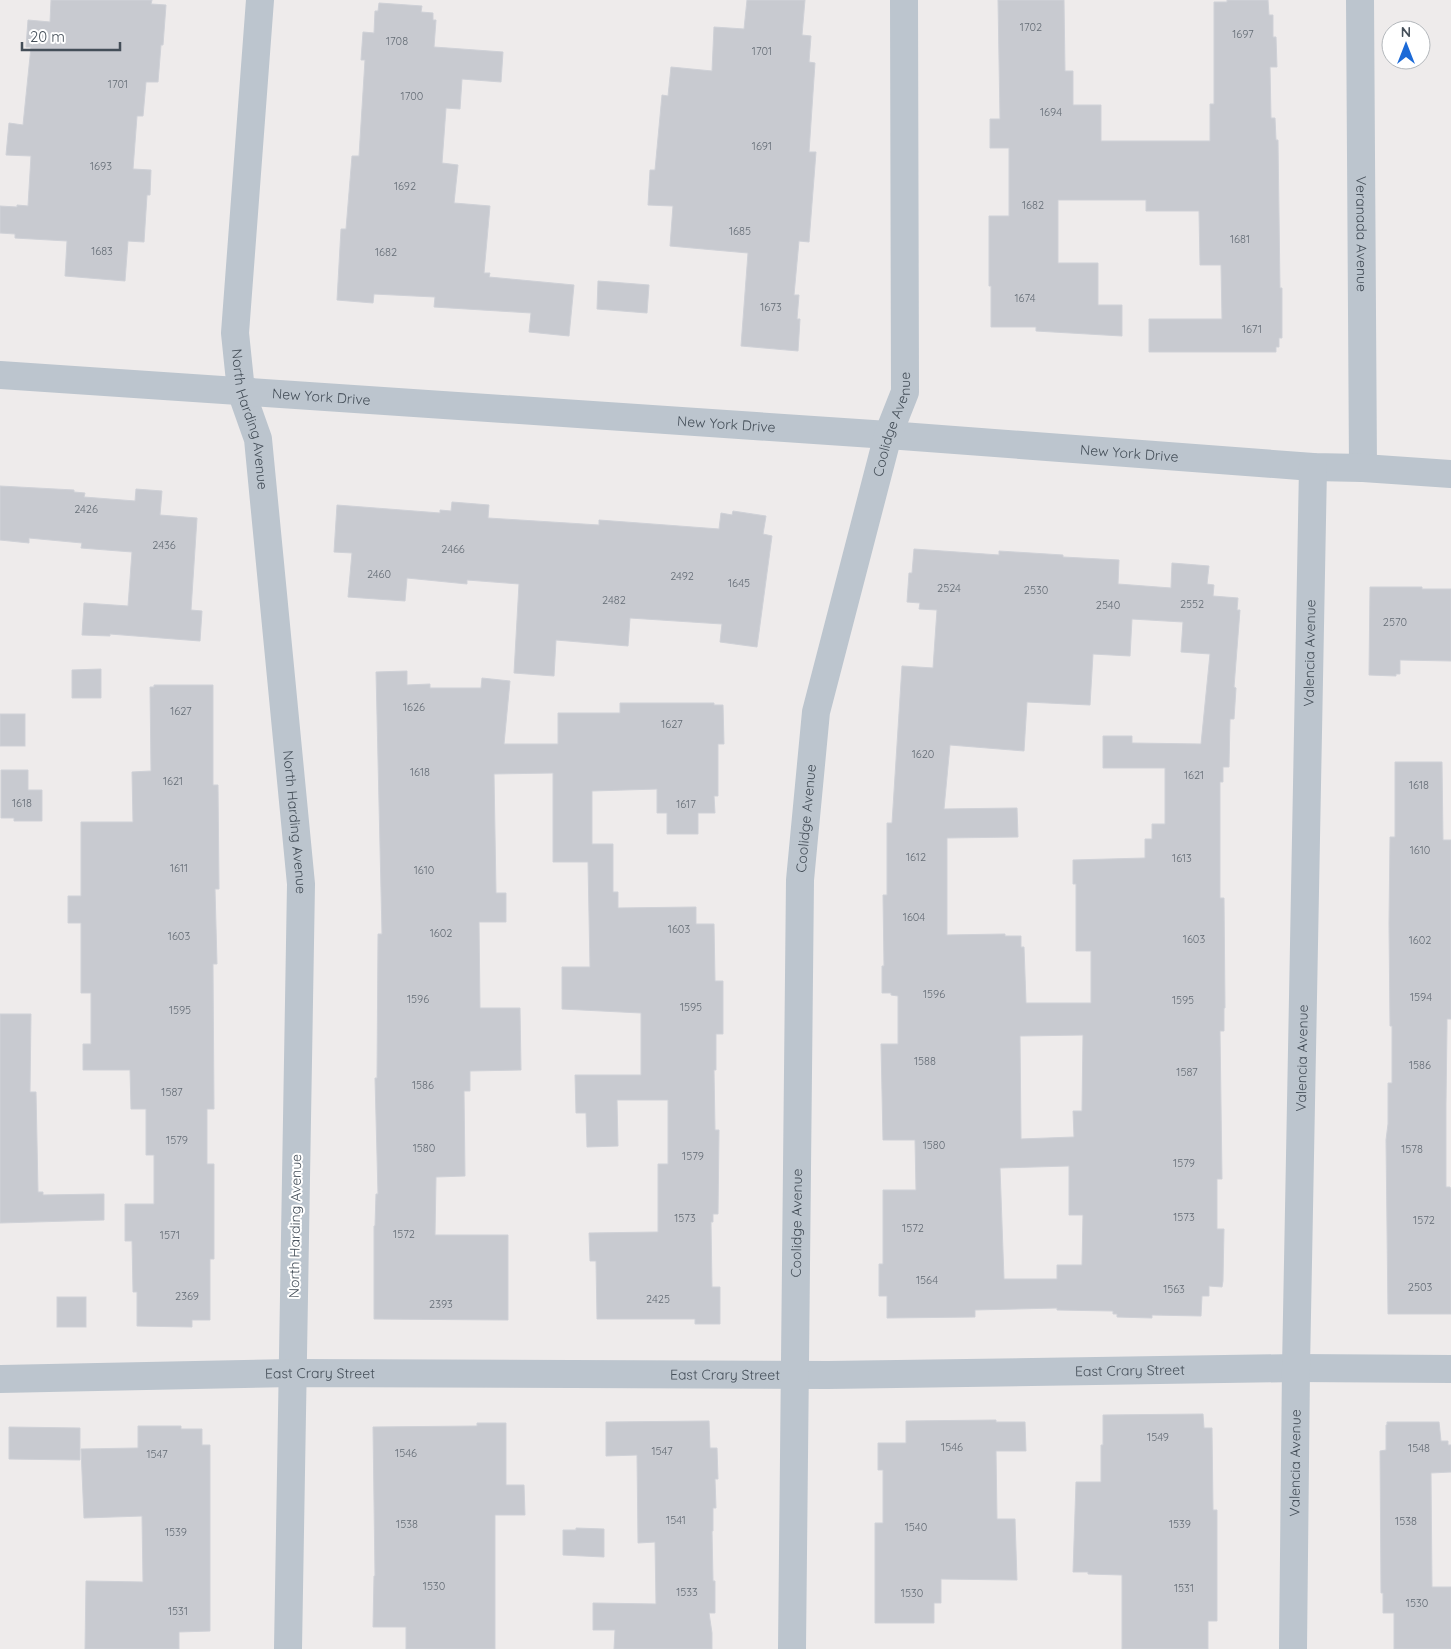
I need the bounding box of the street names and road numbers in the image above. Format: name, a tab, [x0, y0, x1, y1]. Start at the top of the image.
street label: Veranada Avenue	[1352, 176, 1371, 292]
street label: North Harding Avenue	[228, 348, 272, 491]
street label: Coolidge Avenue	[869, 372, 914, 478]
street label: New York Drive	[271, 384, 371, 409]
street label: New York Drive	[677, 412, 776, 436]
street label: New York Drive	[1079, 440, 1179, 466]
street label: Valencia Avenue	[1299, 599, 1319, 707]
street label: North Harding Avenue	[279, 749, 310, 894]
street label: Coolidge Avenue	[792, 763, 820, 873]
street label: Valencia Avenue	[1292, 1004, 1312, 1112]
street label: North Harding Avenue	[285, 1154, 305, 1298]
street label: Coolidge Avenue	[787, 1168, 806, 1278]
street label: East Crary Street	[1075, 1361, 1185, 1380]
street label: East Crary Street	[265, 1364, 375, 1383]
street label: East Crary Street	[670, 1365, 780, 1384]
street label: Valencia Avenue	[1285, 1409, 1305, 1517]

